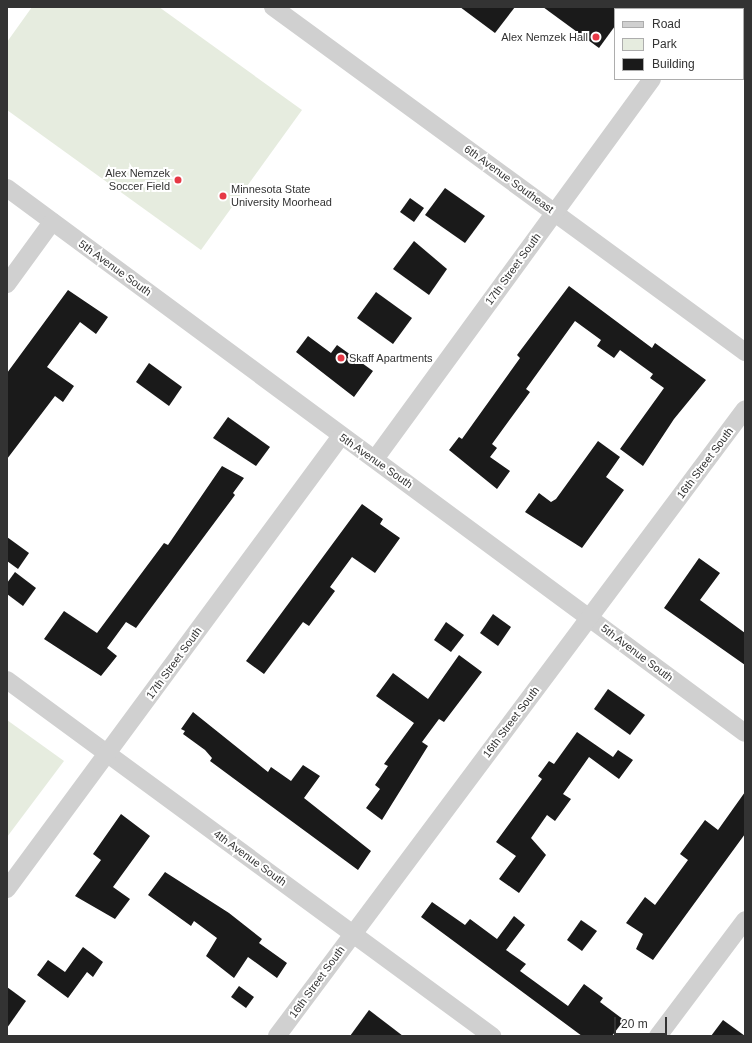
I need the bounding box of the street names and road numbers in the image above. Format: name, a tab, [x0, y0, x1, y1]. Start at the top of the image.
street label: 6th Avenue Southeast	[461, 142, 557, 216]
street label: 17th Street South	[482, 230, 544, 308]
street label: 5th Avenue South	[76, 237, 154, 299]
street label: 16th Street South	[674, 425, 736, 501]
street label: 5th Avenue South	[336, 431, 416, 491]
street label: 5th Avenue South	[598, 621, 676, 685]
street label: 17th Street South	[143, 624, 205, 702]
street label: 16th Street South	[480, 684, 542, 760]
street label: 4th Avenue South	[211, 827, 289, 889]
street label: 16th Street South	[286, 943, 348, 1021]

